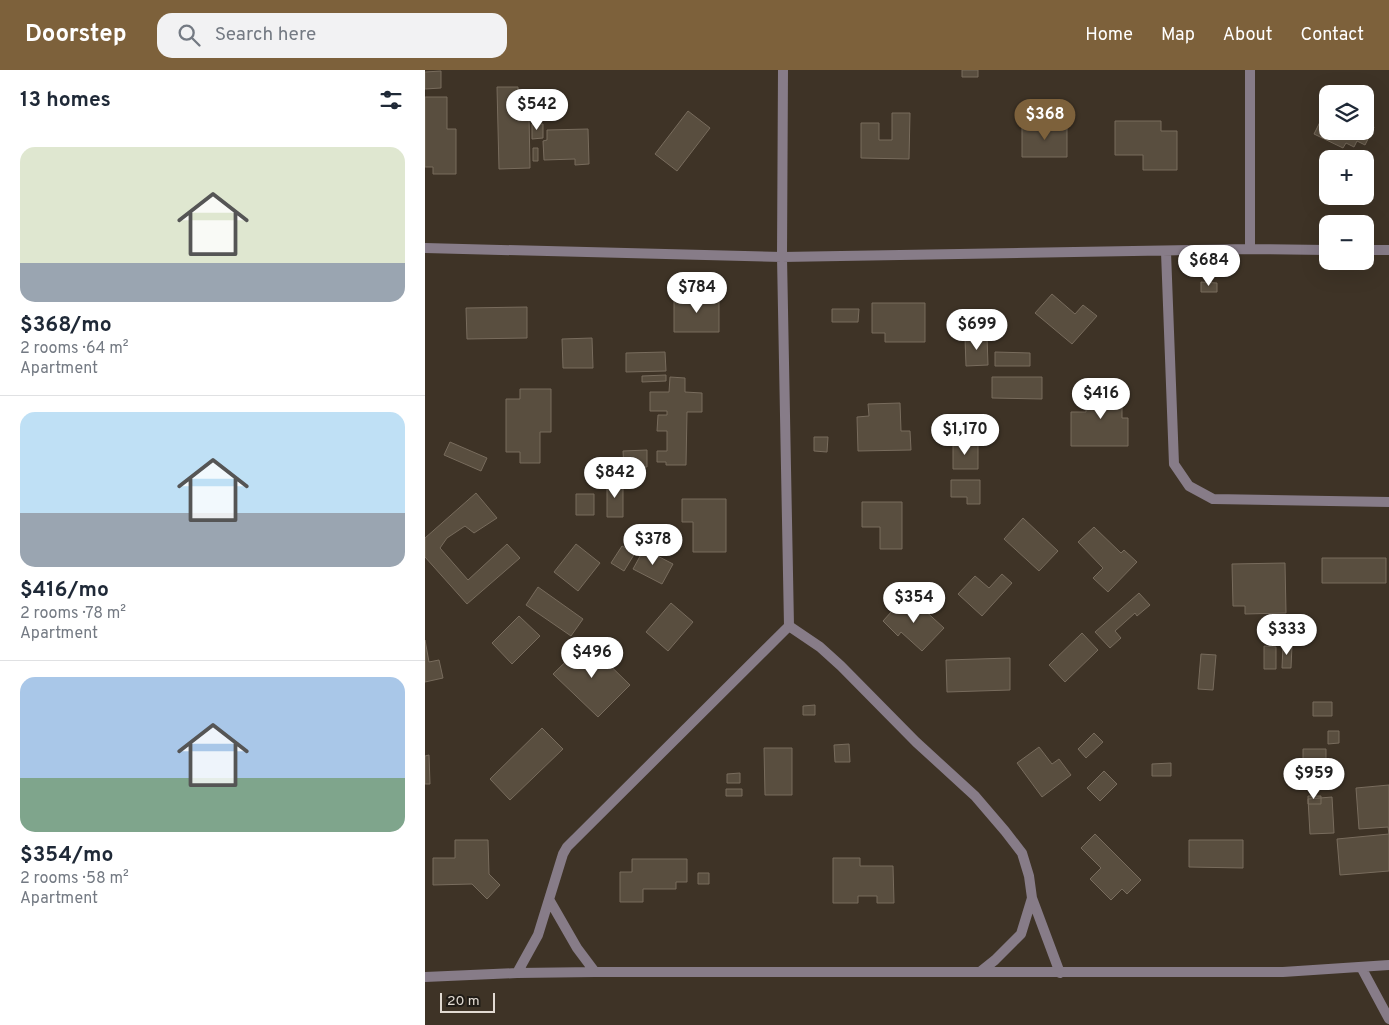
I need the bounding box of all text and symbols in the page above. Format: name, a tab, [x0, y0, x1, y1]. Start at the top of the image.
search box	[157, 13, 507, 58]
text: Doorstep	[25, 20, 127, 50]
icon: search	[175, 21, 203, 49]
text: Search here	[215, 23, 316, 47]
text: Home	[1085, 24, 1133, 47]
text: Map	[1161, 24, 1195, 47]
text: About	[1223, 24, 1272, 47]
text: Contact	[1300, 24, 1364, 47]
map controls	[1319, 85, 1374, 270]
button: layers	[1319, 85, 1374, 140]
icon: filters	[377, 86, 405, 114]
text: 13 homes	[20, 87, 111, 114]
pin: $542	[507, 88, 567, 131]
text: $542	[517, 95, 557, 115]
pin: $368	[1015, 98, 1075, 141]
text: $368	[1025, 105, 1065, 125]
button: +	[1319, 150, 1374, 205]
icon: home	[168, 179, 258, 269]
button: −	[1319, 215, 1374, 270]
pin: $684	[1179, 244, 1239, 287]
text: $684	[1189, 251, 1229, 271]
pin: $784	[667, 272, 727, 314]
text: $784	[678, 278, 716, 298]
pin: $699	[947, 308, 1007, 351]
text: $368/mo	[20, 312, 112, 339]
text: $699	[957, 315, 997, 335]
text: 2 rooms · 64 m²	[20, 339, 129, 359]
text: Apartment	[20, 359, 98, 379]
pin: $416	[1071, 378, 1131, 420]
text: $416	[1083, 384, 1119, 404]
pin: $1,170	[924, 414, 1006, 456]
text: $1,170	[942, 420, 988, 440]
icon: home	[168, 445, 258, 535]
pin: $842	[585, 456, 645, 499]
text: $842	[595, 463, 635, 483]
pin: $378	[623, 524, 683, 566]
text: $378	[634, 530, 672, 550]
text: $416/mo	[20, 577, 109, 604]
pin: $354	[884, 582, 944, 624]
text: $354	[894, 588, 934, 608]
text: 2 rooms · 78 m²	[20, 604, 126, 624]
pin: $333	[1257, 614, 1317, 656]
text: $333	[1268, 620, 1306, 640]
text: Apartment	[20, 624, 98, 644]
pin: $496	[562, 636, 622, 679]
text: $496	[572, 643, 612, 663]
icon: home	[168, 710, 258, 800]
pin: $959	[1284, 758, 1344, 800]
text: $959	[1294, 764, 1334, 784]
text: $354/mo	[20, 842, 113, 869]
text: 2 rooms · 58 m²	[20, 869, 129, 889]
text: Apartment	[20, 889, 98, 909]
scale bar	[440, 990, 495, 1013]
text: 20 m	[447, 993, 480, 1010]

